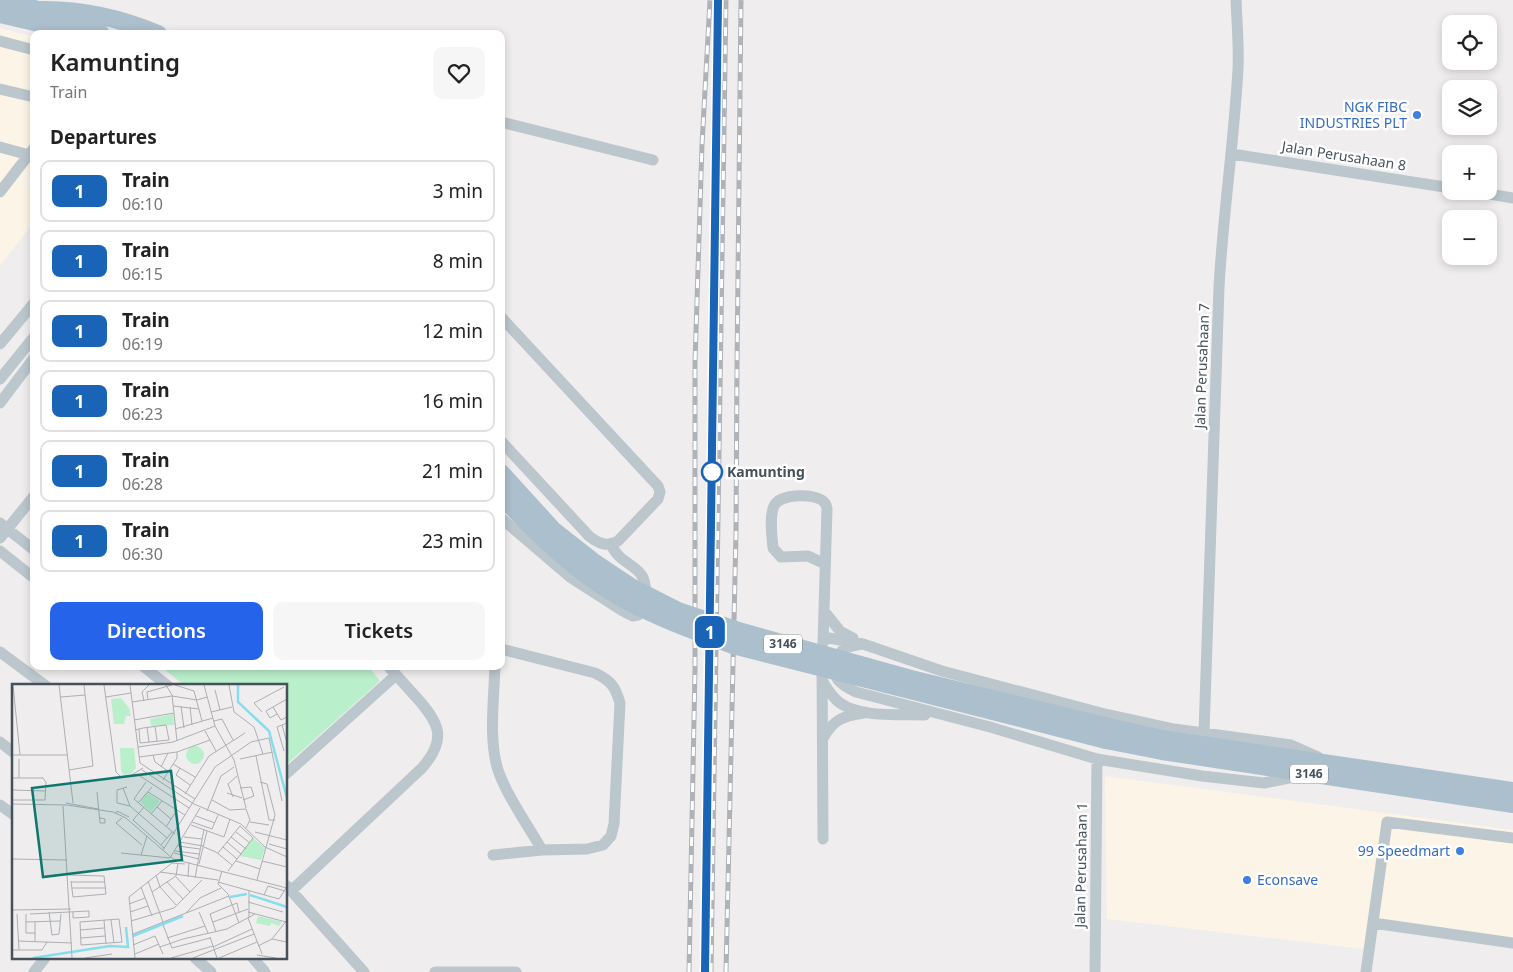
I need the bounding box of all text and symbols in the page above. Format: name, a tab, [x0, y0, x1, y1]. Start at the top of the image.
map controls	[1442, 15, 1497, 265]
button: locate	[1442, 15, 1497, 70]
text: Kamunting	[50, 45, 180, 78]
button: heart	[433, 47, 485, 99]
button: layers	[1442, 80, 1497, 135]
text: Train	[50, 81, 87, 103]
place label: NGK FIBC INDUSTRIES PLT	[1300, 97, 1407, 132]
marker: NGK FIBC INDUSTRIES PLT	[1411, 109, 1423, 121]
text: Departures	[50, 124, 157, 150]
street label: Jalan Perusahaan 8	[1279, 136, 1408, 175]
button: +	[1442, 145, 1497, 200]
text: Train	[122, 167, 170, 193]
text: 3 min	[433, 178, 483, 204]
text: 1	[74, 179, 85, 203]
text: 06:10	[122, 193, 163, 215]
button: −	[1442, 210, 1497, 265]
text: Train	[122, 237, 170, 263]
text: 8 min	[433, 248, 483, 274]
text: 1	[74, 249, 85, 273]
text: 06:15	[122, 263, 163, 285]
street label: Jalan Perusahaan 7	[1190, 303, 1213, 431]
text: Train	[122, 307, 170, 333]
text: 12 min	[422, 318, 483, 344]
text: 1	[74, 319, 85, 343]
text: 06:19	[122, 333, 163, 355]
text: Train	[122, 377, 170, 403]
text: 16 min	[422, 388, 483, 414]
text: 1	[74, 389, 85, 413]
text: 06:23	[122, 403, 163, 425]
text: Train	[122, 447, 170, 473]
text: 21 min	[422, 458, 483, 484]
text: 1	[74, 459, 85, 483]
marker: Kamunting	[701, 461, 723, 483]
place label: Kamunting	[727, 462, 805, 481]
text: 06:28	[122, 473, 163, 495]
text: Train	[122, 517, 170, 543]
text: 23 min	[422, 528, 483, 554]
text: 1	[74, 529, 85, 553]
text: 06:30	[122, 543, 163, 565]
button: Directions	[50, 602, 263, 660]
button: Tickets	[273, 602, 485, 660]
line badge: 1	[694, 616, 726, 648]
text: 1	[705, 620, 715, 644]
road number: 3146	[764, 634, 802, 654]
inset map	[12, 684, 288, 960]
road number: 3146	[1290, 764, 1328, 784]
street label: Jalan Perusahaan 1	[1070, 802, 1091, 930]
place label: 99 Speedmart	[1358, 841, 1450, 860]
marker: 99 Speedmart	[1454, 845, 1466, 857]
place label: Econsave	[1257, 870, 1318, 889]
marker: Econsave	[1241, 874, 1253, 886]

